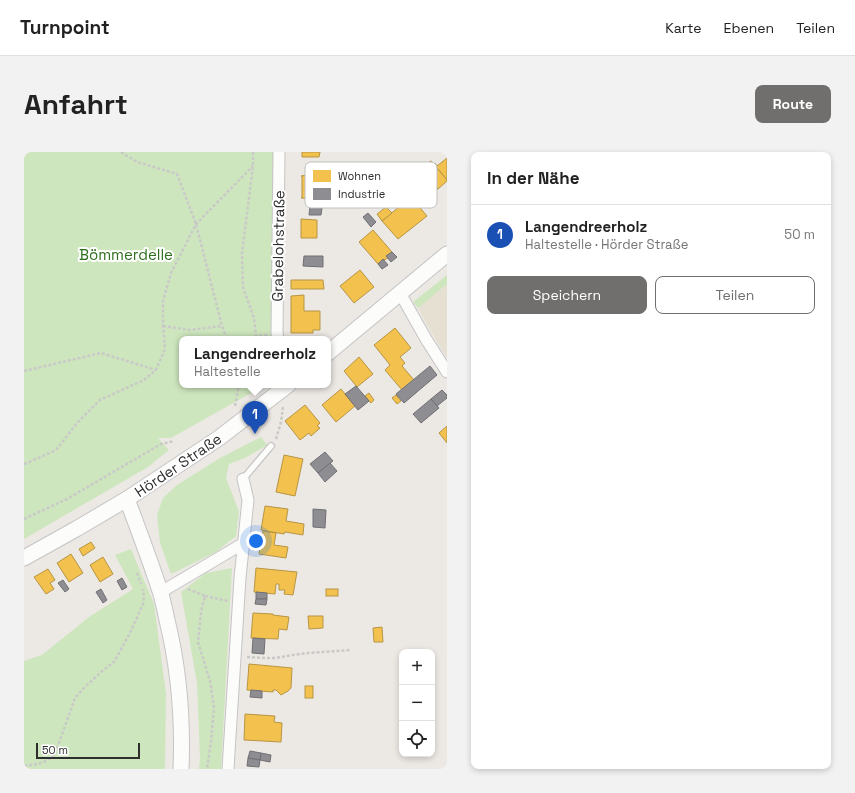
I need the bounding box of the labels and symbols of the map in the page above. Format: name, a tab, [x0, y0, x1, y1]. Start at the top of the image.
legend	[305, 162, 437, 208]
text: Wohnen	[338, 169, 381, 183]
text: Industrie	[338, 187, 385, 201]
street label: Grabelohstraße	[268, 190, 288, 302]
park label: Bömmerdelle	[79, 245, 173, 264]
pin: 1	[242, 401, 268, 434]
street label: Hörder Straße	[131, 429, 225, 501]
your location	[246, 531, 266, 551]
scale bar	[36, 741, 140, 760]

